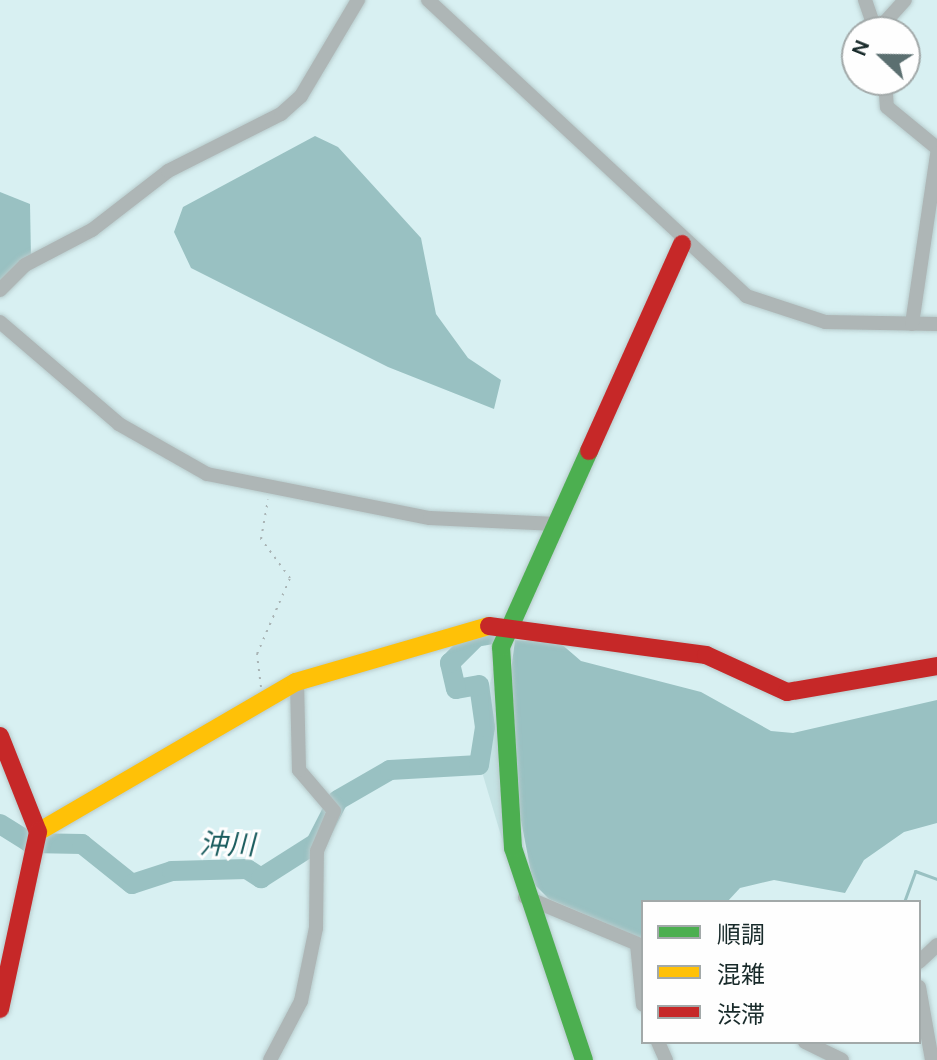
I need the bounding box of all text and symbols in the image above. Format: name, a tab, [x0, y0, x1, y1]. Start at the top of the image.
north arrow	[841, 16, 921, 96]
text: N	[846, 36, 876, 60]
water label: 沖川	[199, 828, 255, 862]
legend	[641, 900, 921, 1044]
text: 順調	[717, 921, 765, 949]
text: 混雑	[717, 961, 765, 989]
text: 渋滞	[717, 1001, 765, 1029]

